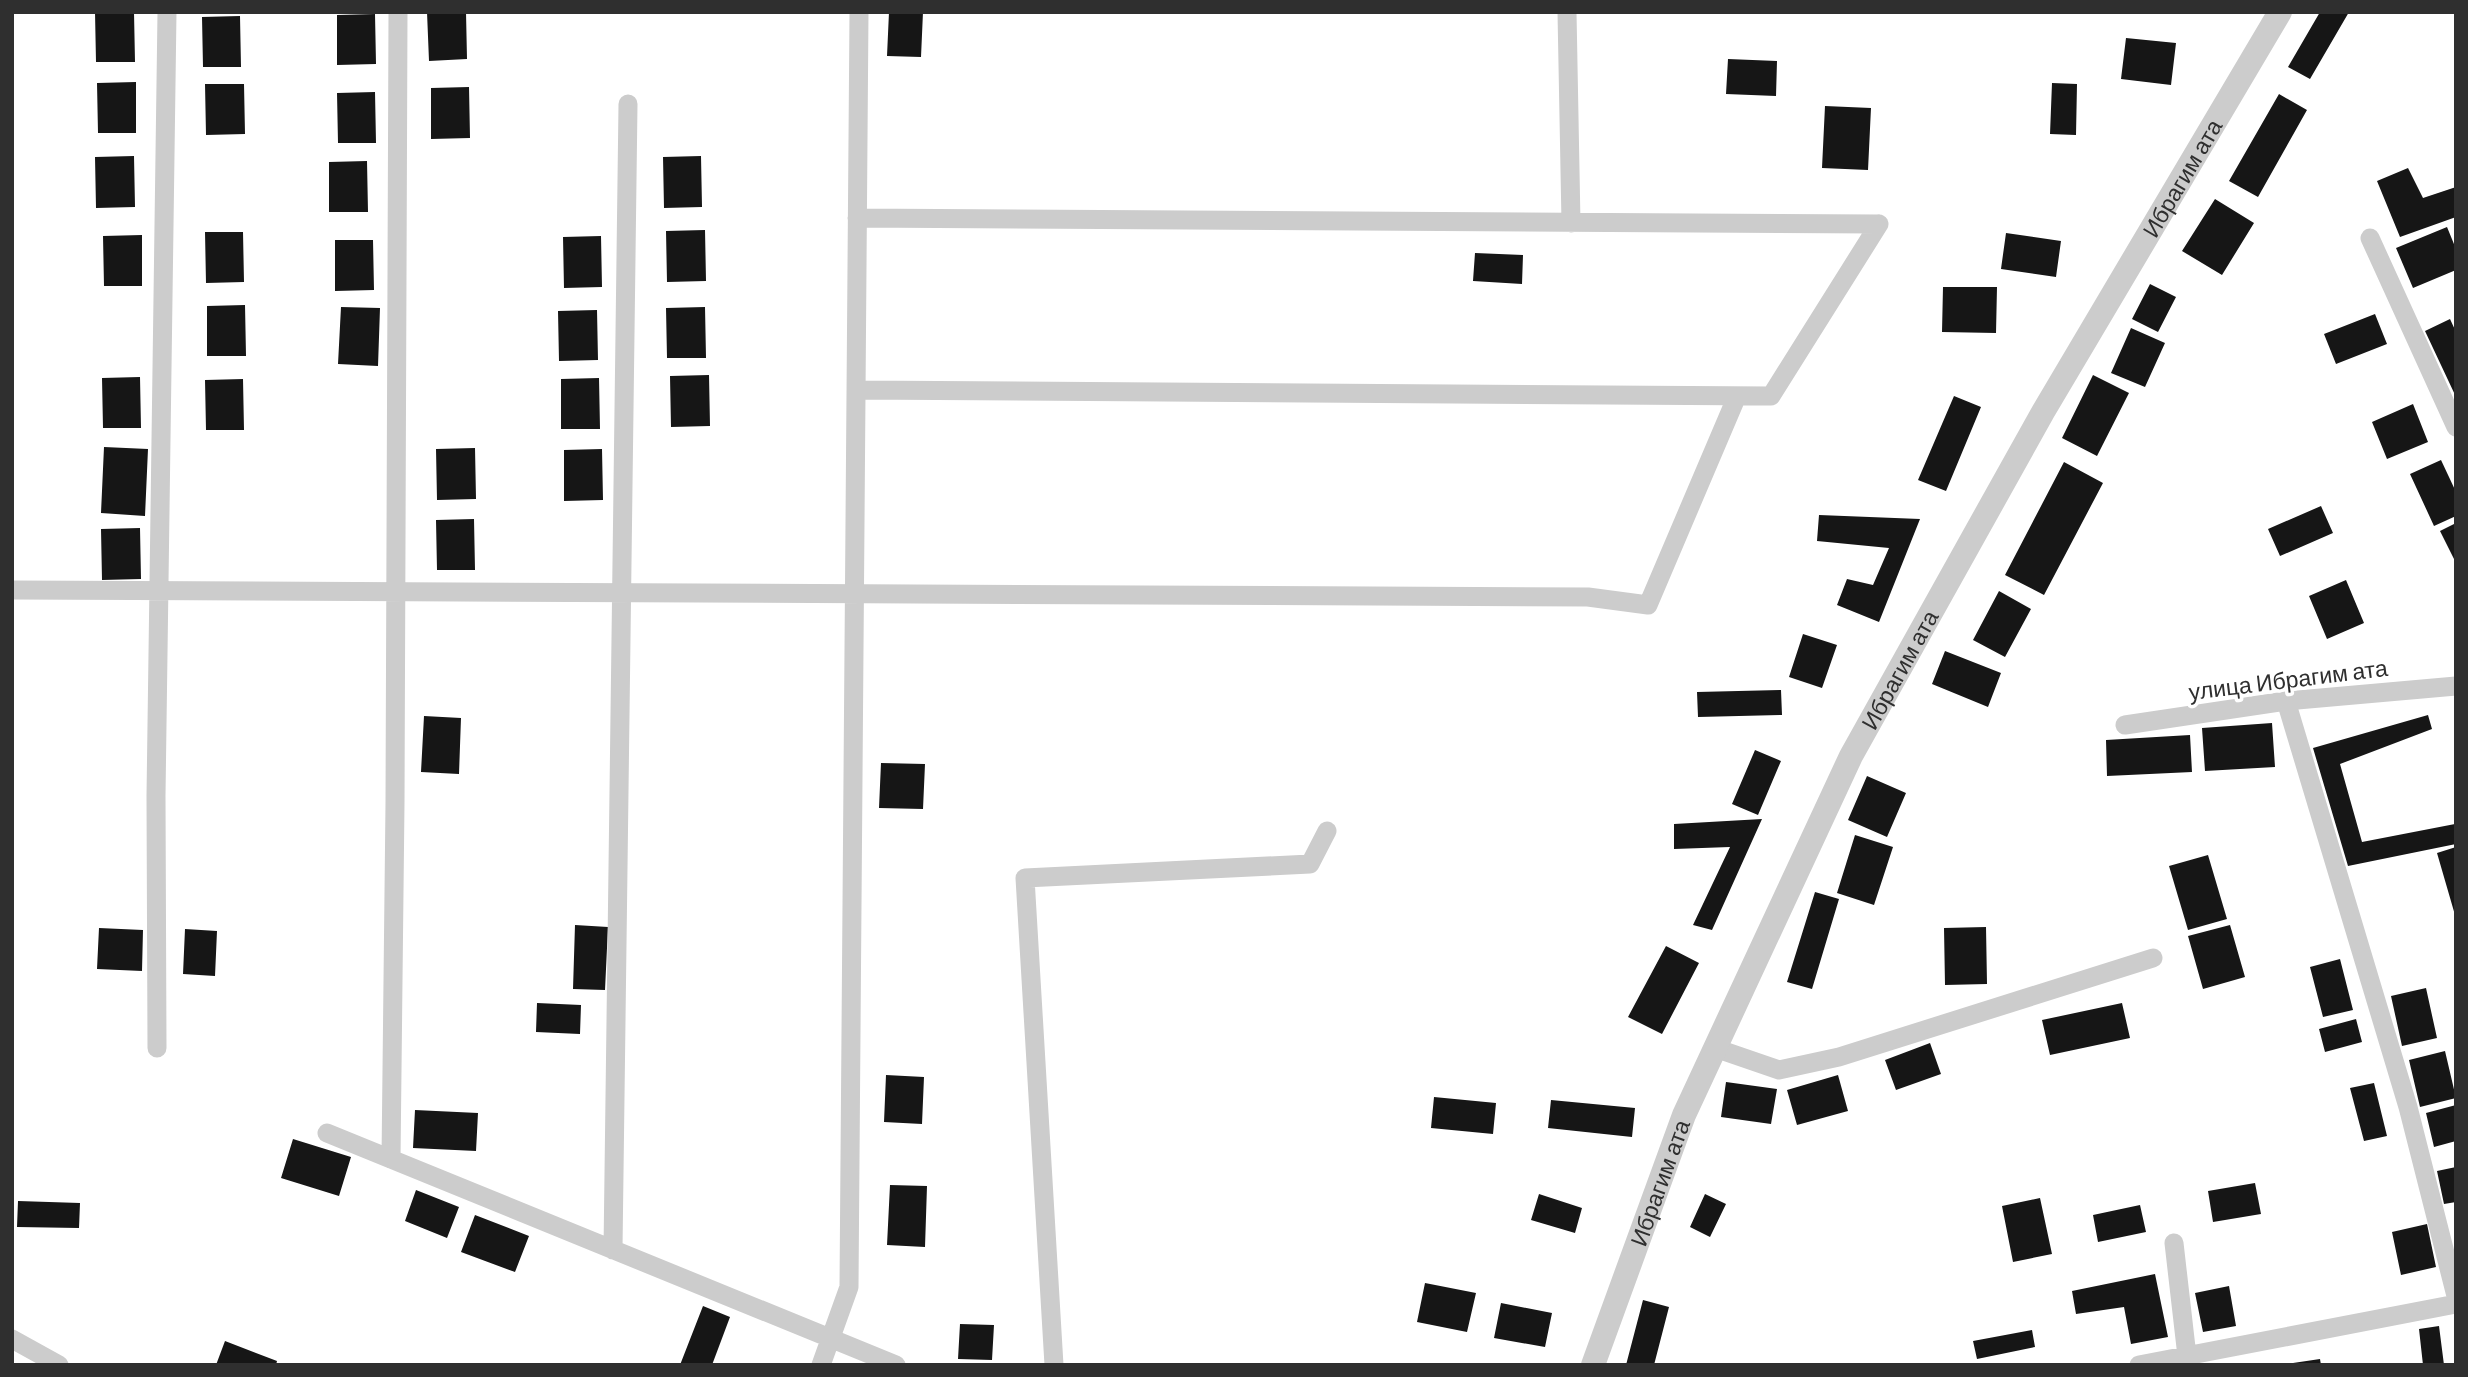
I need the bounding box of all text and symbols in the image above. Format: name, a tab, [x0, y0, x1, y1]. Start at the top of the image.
street label: Ибрагим ата	[2136, 114, 2228, 242]
street label: Ибрагим ата	[1855, 605, 1944, 734]
street label: улица Ибрагим ата	[2187, 653, 2389, 705]
street label: Ибрагим ата	[1624, 1116, 1695, 1250]

